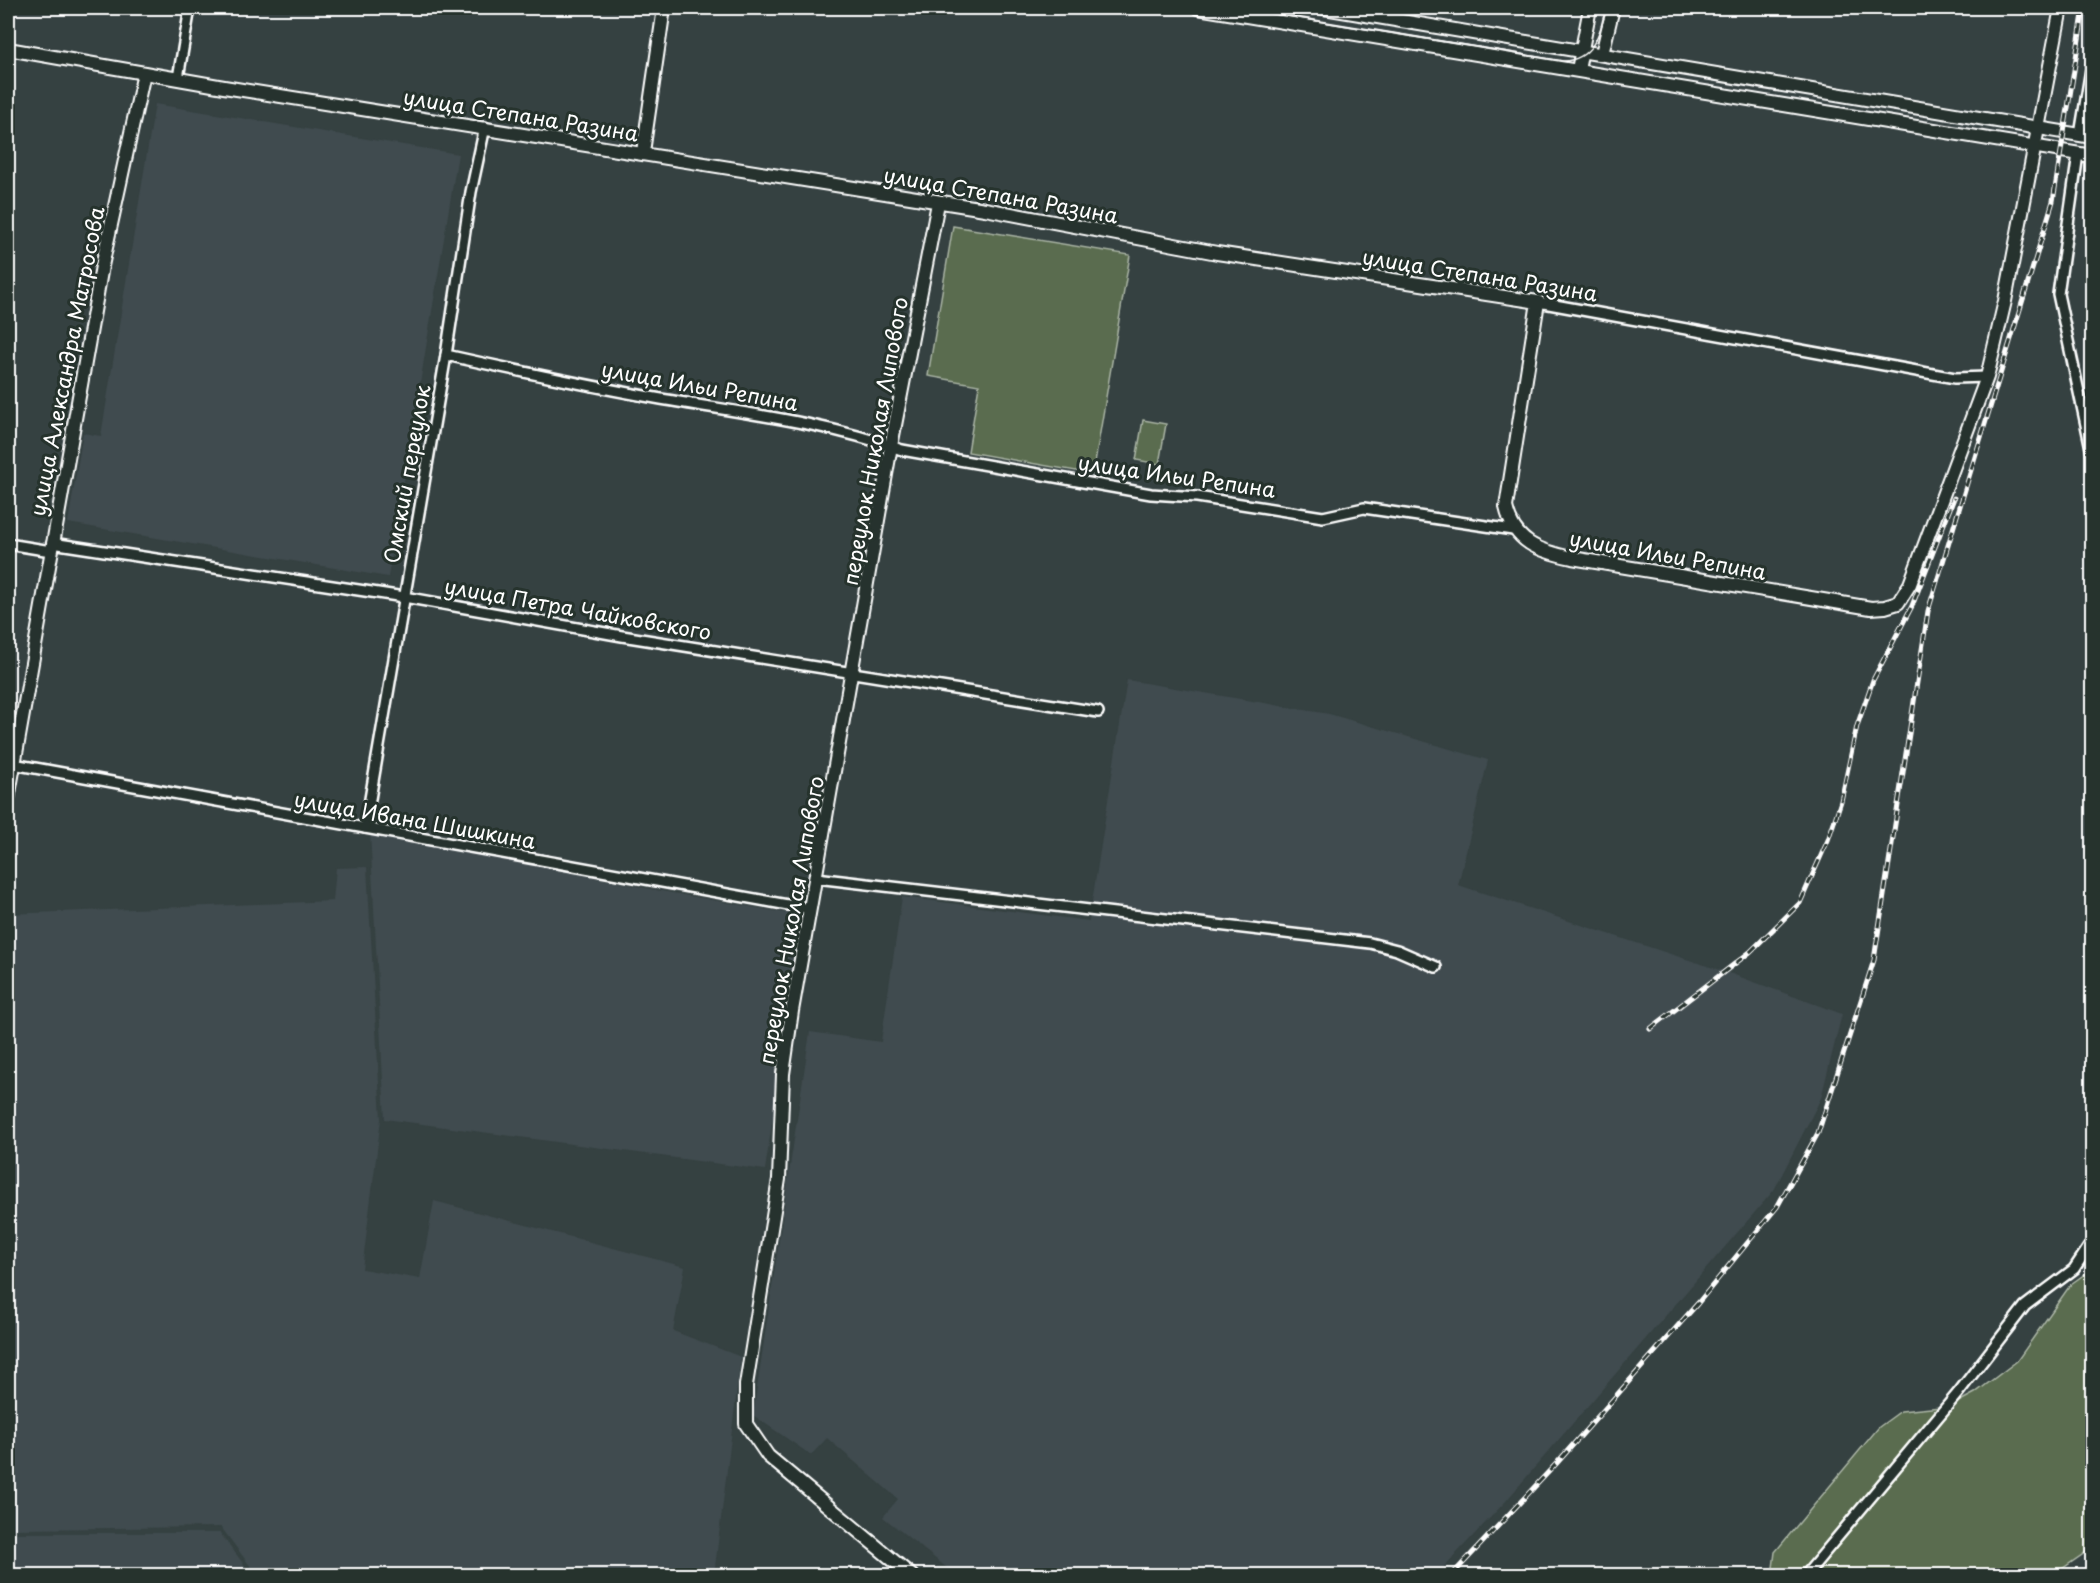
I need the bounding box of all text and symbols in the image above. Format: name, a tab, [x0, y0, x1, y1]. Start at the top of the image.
street label: улица Степана Разина	[401, 80, 642, 149]
street label: улица Степана Разина	[881, 158, 1122, 231]
street label: улица Александра Матросова	[20, 204, 112, 518]
street label: улица Степана Разина	[1360, 240, 1601, 309]
street label: переулок Николая Липового	[833, 294, 915, 588]
street label: улица Ильи Репина	[599, 352, 802, 418]
street label: Омский переулок	[375, 382, 438, 566]
street label: улица Ильи Репина	[1076, 445, 1279, 505]
street label: улица Ильи Репина	[1567, 521, 1770, 587]
street label: улица Петра Чайковского	[442, 569, 714, 647]
street label: переулок Николая Липового	[749, 773, 831, 1067]
street label: улица Ивана Шишкина	[292, 782, 539, 856]

